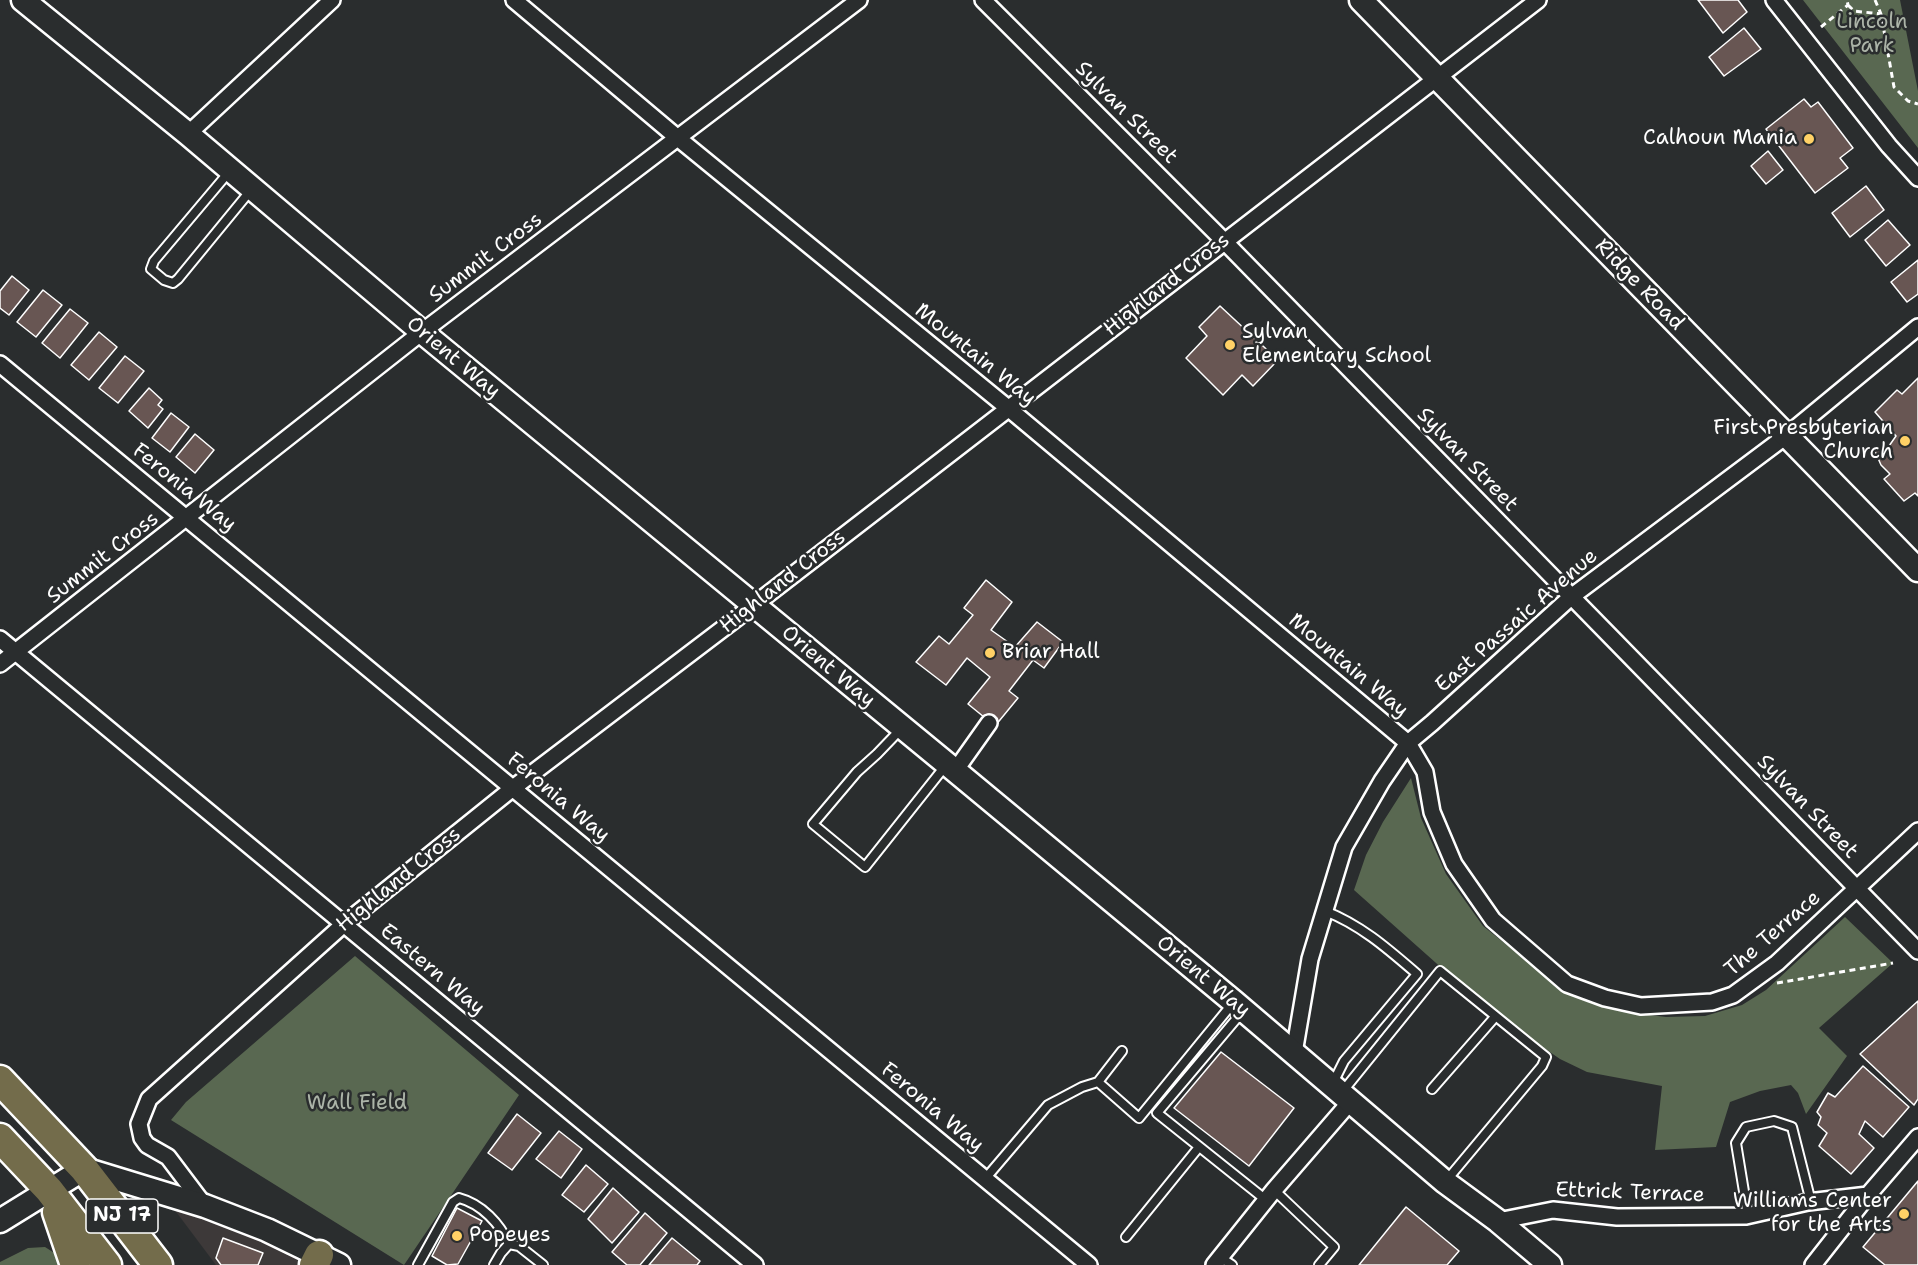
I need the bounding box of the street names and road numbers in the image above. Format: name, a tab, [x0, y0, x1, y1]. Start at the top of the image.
street label: Sylvan Street	[1069, 56, 1183, 170]
street label: Summit Cross	[424, 207, 548, 309]
street label: Highland Cross	[1099, 228, 1235, 342]
street label: Ridge Road	[1589, 234, 1689, 336]
street label: Mountain Way	[909, 298, 1041, 412]
street label: Orient Way	[401, 312, 505, 404]
street label: Sylvan Street	[1411, 403, 1523, 517]
street label: Feronia Way	[127, 438, 241, 538]
street label: Summit Cross	[42, 506, 164, 610]
street label: Highland Cross	[715, 525, 851, 639]
street label: East Passaic Avenue	[1431, 544, 1603, 698]
street label: Mountain Way	[1283, 609, 1413, 723]
street label: Orient Way	[776, 621, 880, 713]
street label: Feronia Way	[501, 748, 615, 848]
street label: Sylvan Street	[1751, 750, 1863, 864]
street label: Highland Cross	[332, 822, 466, 938]
street label: The Terrace	[1720, 886, 1826, 982]
street label: Eastern Way	[374, 919, 490, 1021]
street label: Orient Way	[1151, 931, 1255, 1023]
street label: Feronia Way	[875, 1058, 989, 1158]
street label: Ettrick Terrace	[1555, 1178, 1705, 1208]
road number: NJ 17	[86, 1199, 158, 1233]

